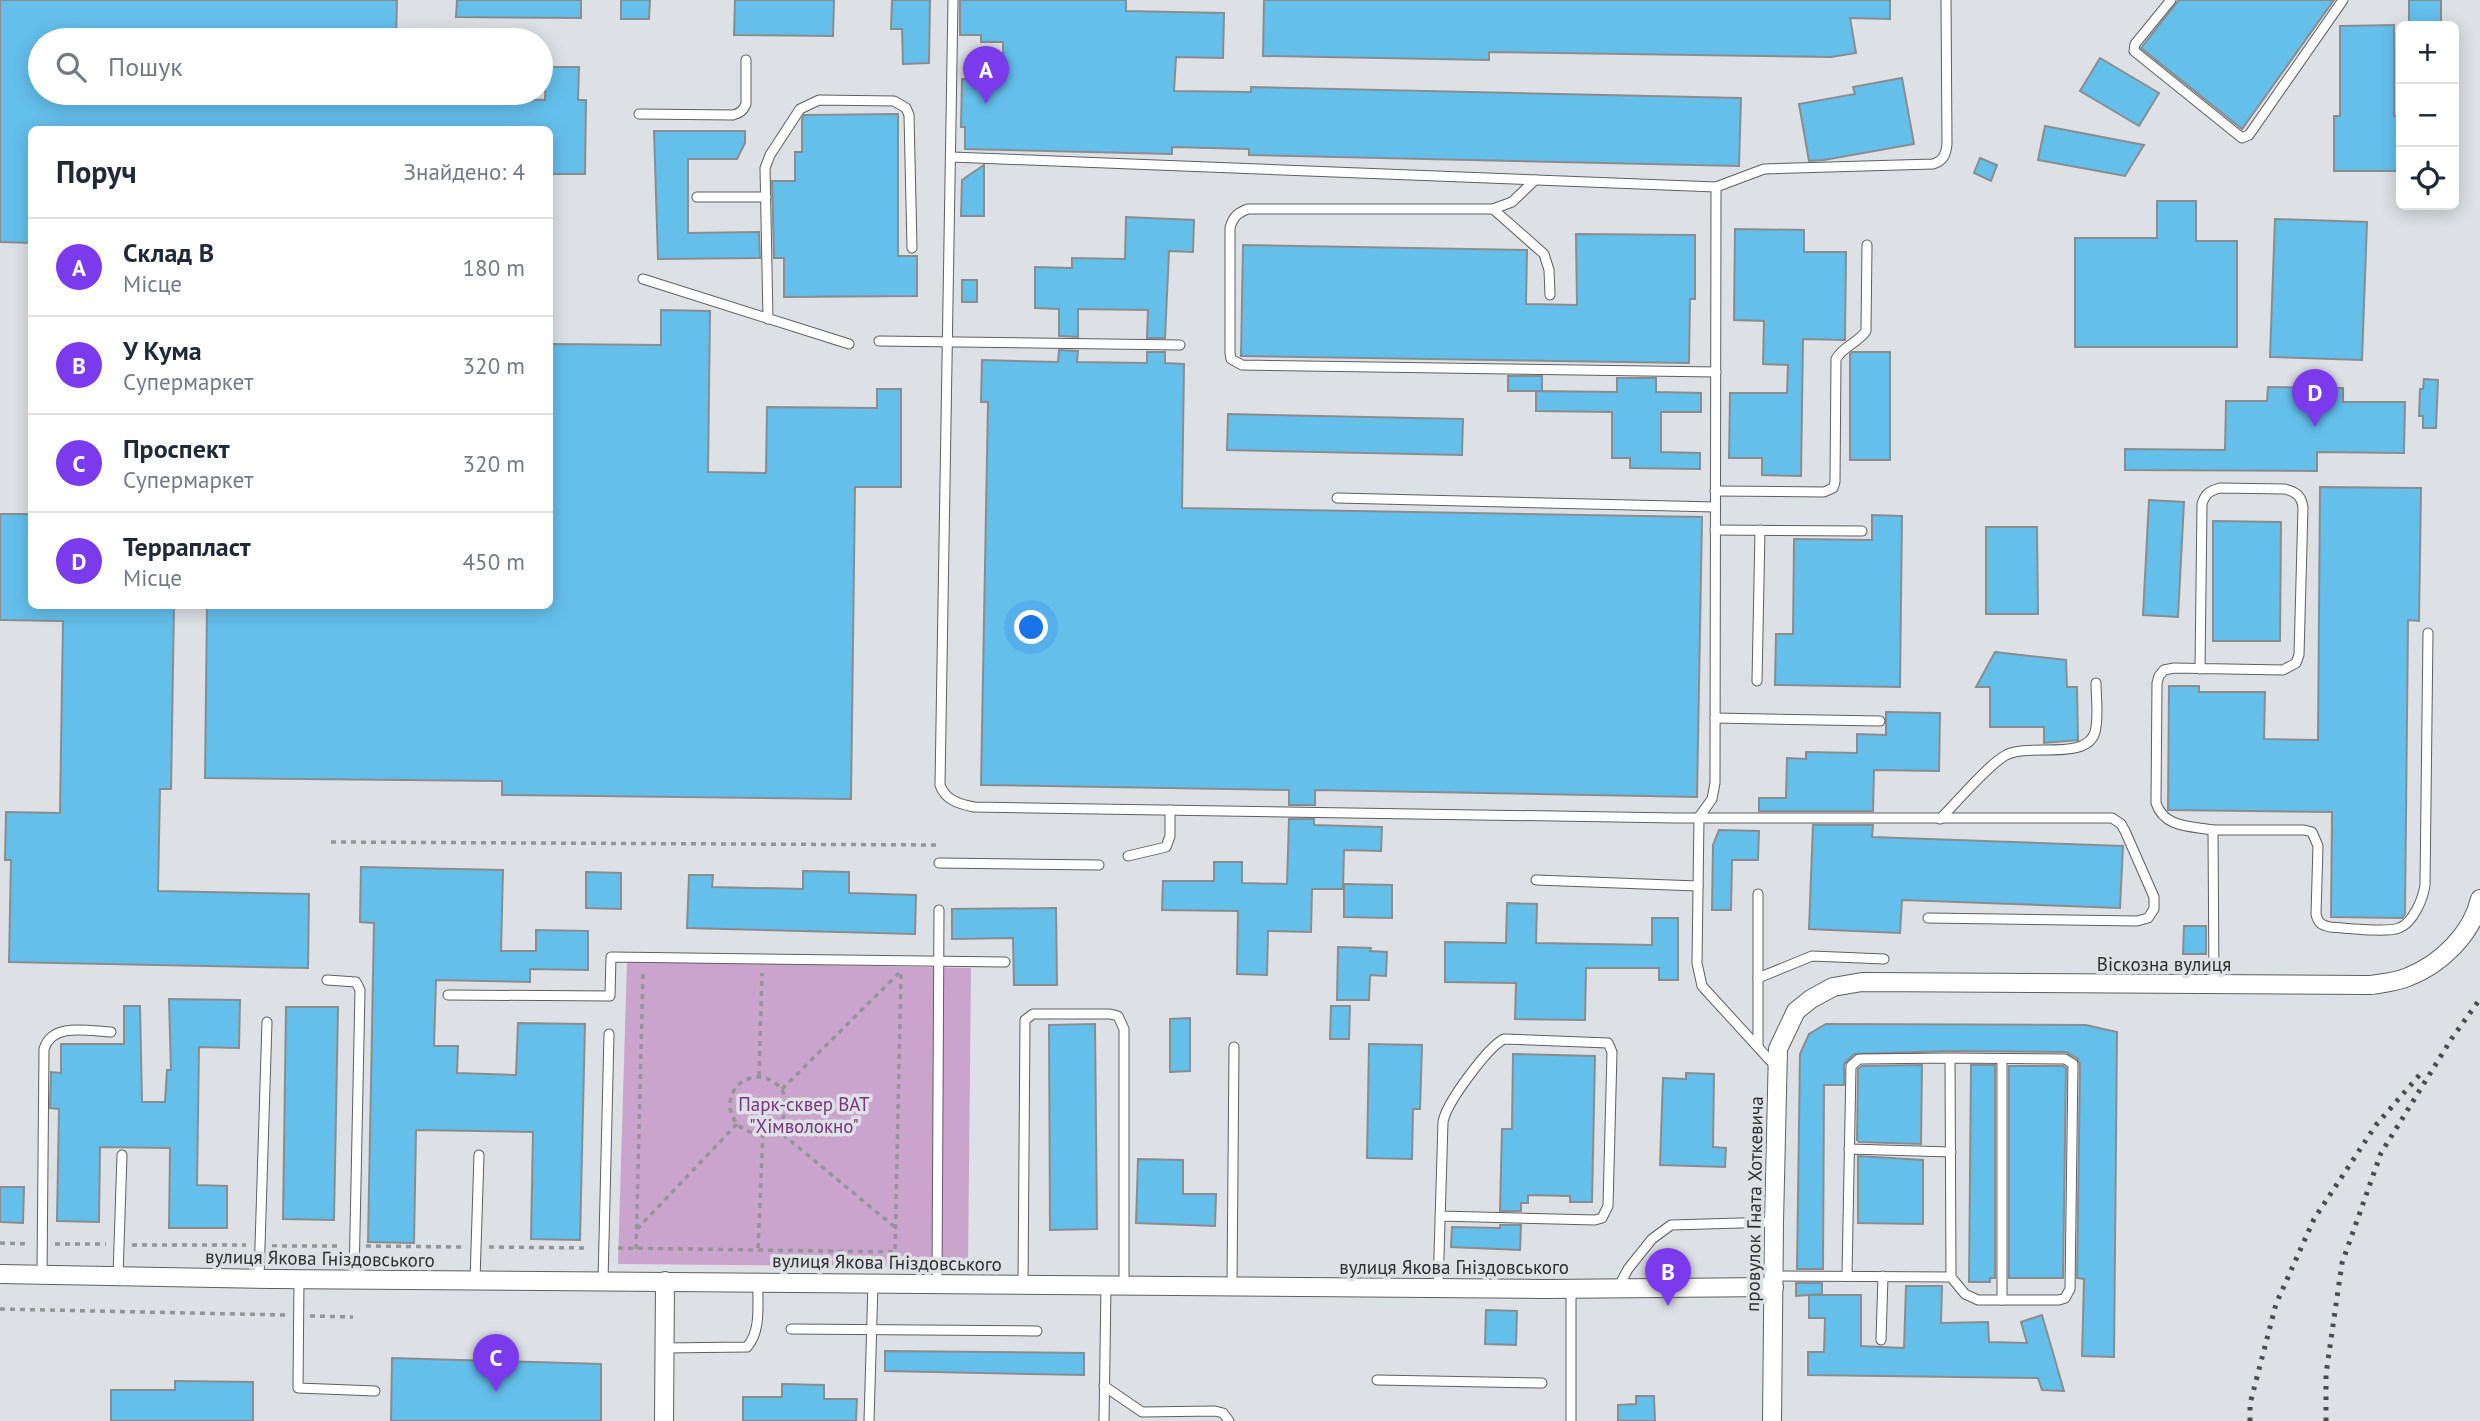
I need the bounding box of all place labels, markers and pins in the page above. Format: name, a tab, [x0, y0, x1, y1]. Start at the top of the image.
pin: A	[963, 46, 1009, 104]
pin: D	[2292, 369, 2338, 427]
pin: B	[1645, 1248, 1691, 1306]
pin: C	[473, 1334, 519, 1392]

